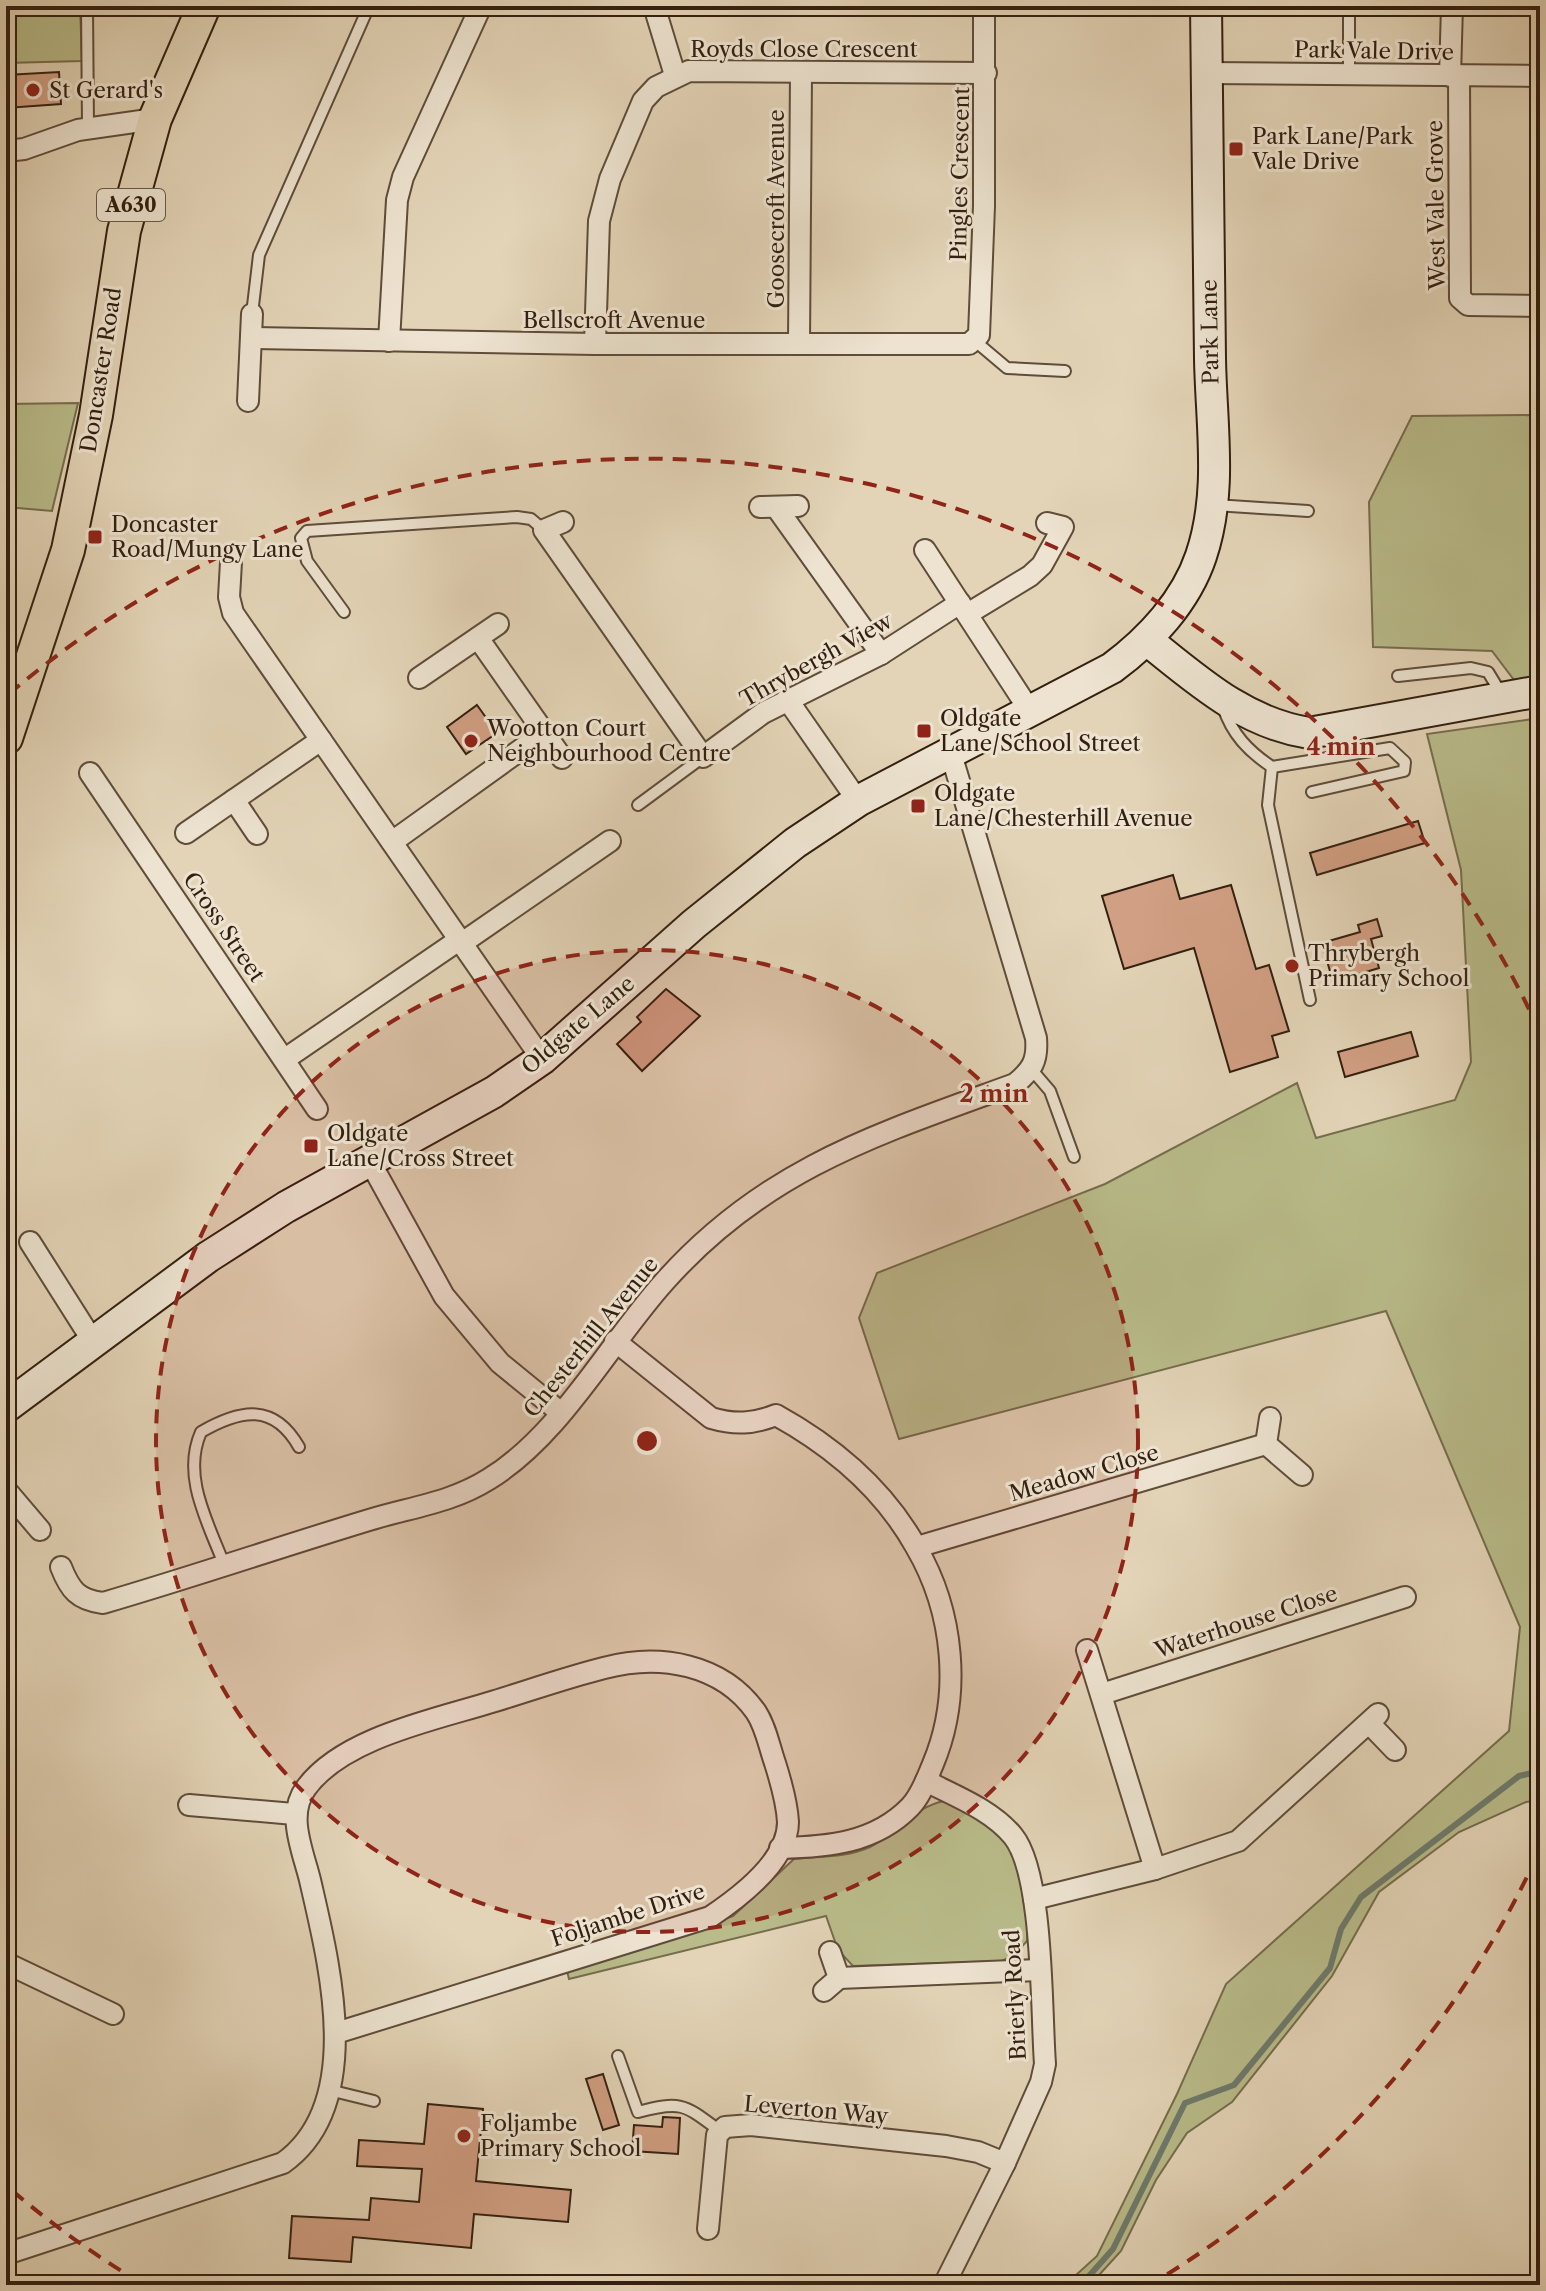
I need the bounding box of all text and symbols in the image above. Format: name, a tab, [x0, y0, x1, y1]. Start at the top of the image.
street label: Royds Close Crescent	[690, 36, 918, 63]
street label: Park Vale Drive	[1294, 36, 1454, 66]
place label: St Gerard's	[49, 77, 163, 104]
marker: St Gerard's	[24, 81, 42, 99]
street label: Pingles Crescent	[945, 86, 975, 261]
street label: Goosecroft Avenue	[763, 110, 790, 308]
street label: West Vale Grove	[1421, 120, 1451, 291]
place label: Park Lane/Park Vale Drive	[1251, 123, 1414, 175]
marker: Park Lane/Park Vale Drive	[1227, 140, 1245, 158]
road number: A630	[97, 189, 165, 221]
street label: Park Lane	[1196, 279, 1224, 385]
street label: Doncaster Road	[75, 285, 127, 455]
street label: Bellscroft Avenue	[523, 307, 705, 334]
place label: Doncaster Road/Mungy Lane	[111, 511, 304, 563]
marker: Doncaster Road/Mungy Lane	[86, 528, 104, 546]
street label: Thrybergh View	[735, 607, 897, 713]
place label: Oldgate Lane/School Street	[940, 705, 1140, 757]
place label: Wootton Court Neighbourhood Centre	[486, 715, 731, 767]
marker: Oldgate Lane/School Street	[915, 722, 933, 740]
marker: Wootton Court Neighbourhood Centre	[462, 732, 480, 750]
text: 4 min	[1306, 732, 1376, 761]
place label: Oldgate Lane/Chesterhill Avenue	[934, 780, 1193, 832]
marker: Oldgate Lane/Chesterhill Avenue	[909, 797, 927, 815]
street label: Cross Street	[177, 867, 271, 987]
place label: Thrybergh Primary School	[1308, 940, 1470, 992]
marker: Thrybergh Primary School	[1283, 957, 1301, 975]
street label: Oldgate Lane	[516, 970, 640, 1080]
text: 2 min	[959, 1079, 1029, 1108]
place label: Oldgate Lane/Cross Street	[327, 1120, 514, 1172]
marker: Oldgate Lane/Cross Street	[302, 1137, 320, 1155]
street label: Chesterhill Avenue	[518, 1251, 664, 1423]
centre of rings	[633, 1427, 661, 1455]
street label: Meadow Close	[1006, 1439, 1162, 1507]
street label: Waterhouse Close	[1150, 1580, 1341, 1665]
street label: Foljambe Drive	[548, 1877, 708, 1953]
street label: Brierly Road	[998, 1929, 1032, 2061]
street label: Leverton Way	[743, 2090, 890, 2130]
place label: Foljambe Primary School	[480, 2110, 642, 2162]
marker: Foljambe Primary School	[455, 2127, 473, 2145]

